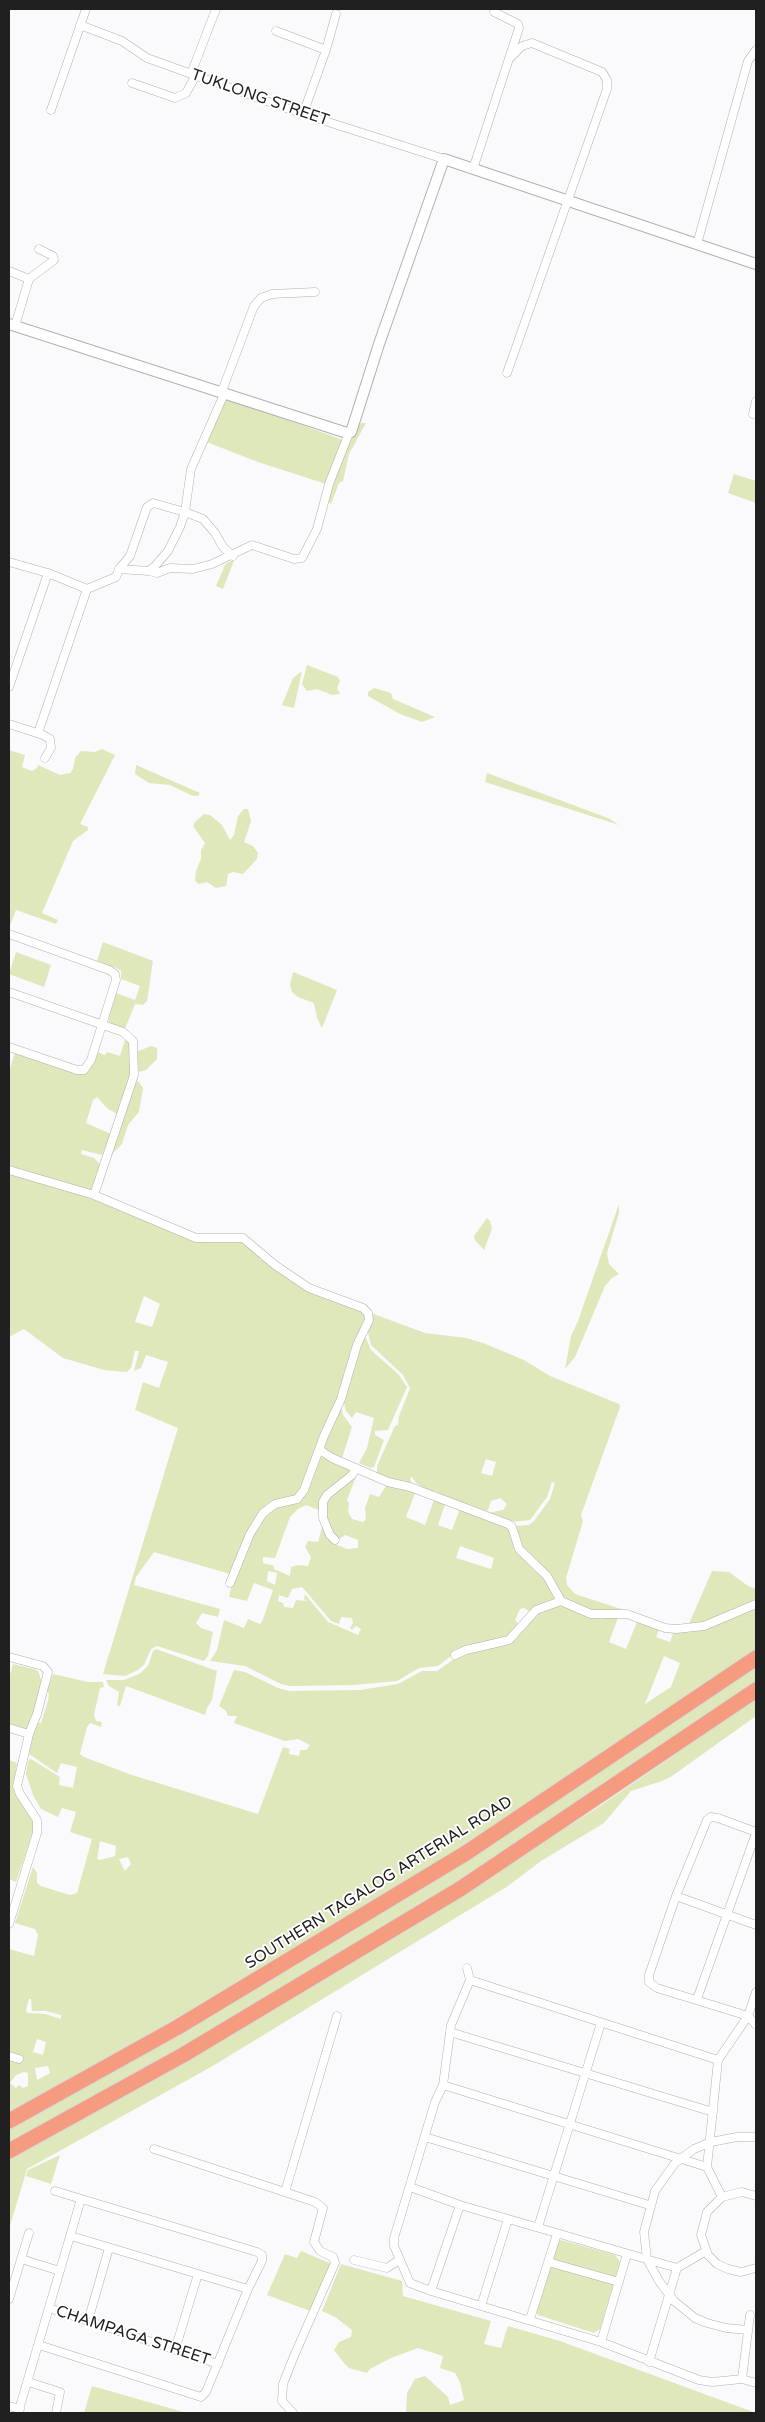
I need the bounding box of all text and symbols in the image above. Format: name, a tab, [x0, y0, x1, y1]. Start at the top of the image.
street label: TUKLONG STREET	[189, 65, 331, 131]
street label: SOUTHERN TAGALOG ARTERIAL ROAD	[242, 1792, 516, 1974]
street label: CHAMPAGA STREET	[53, 2302, 213, 2370]

